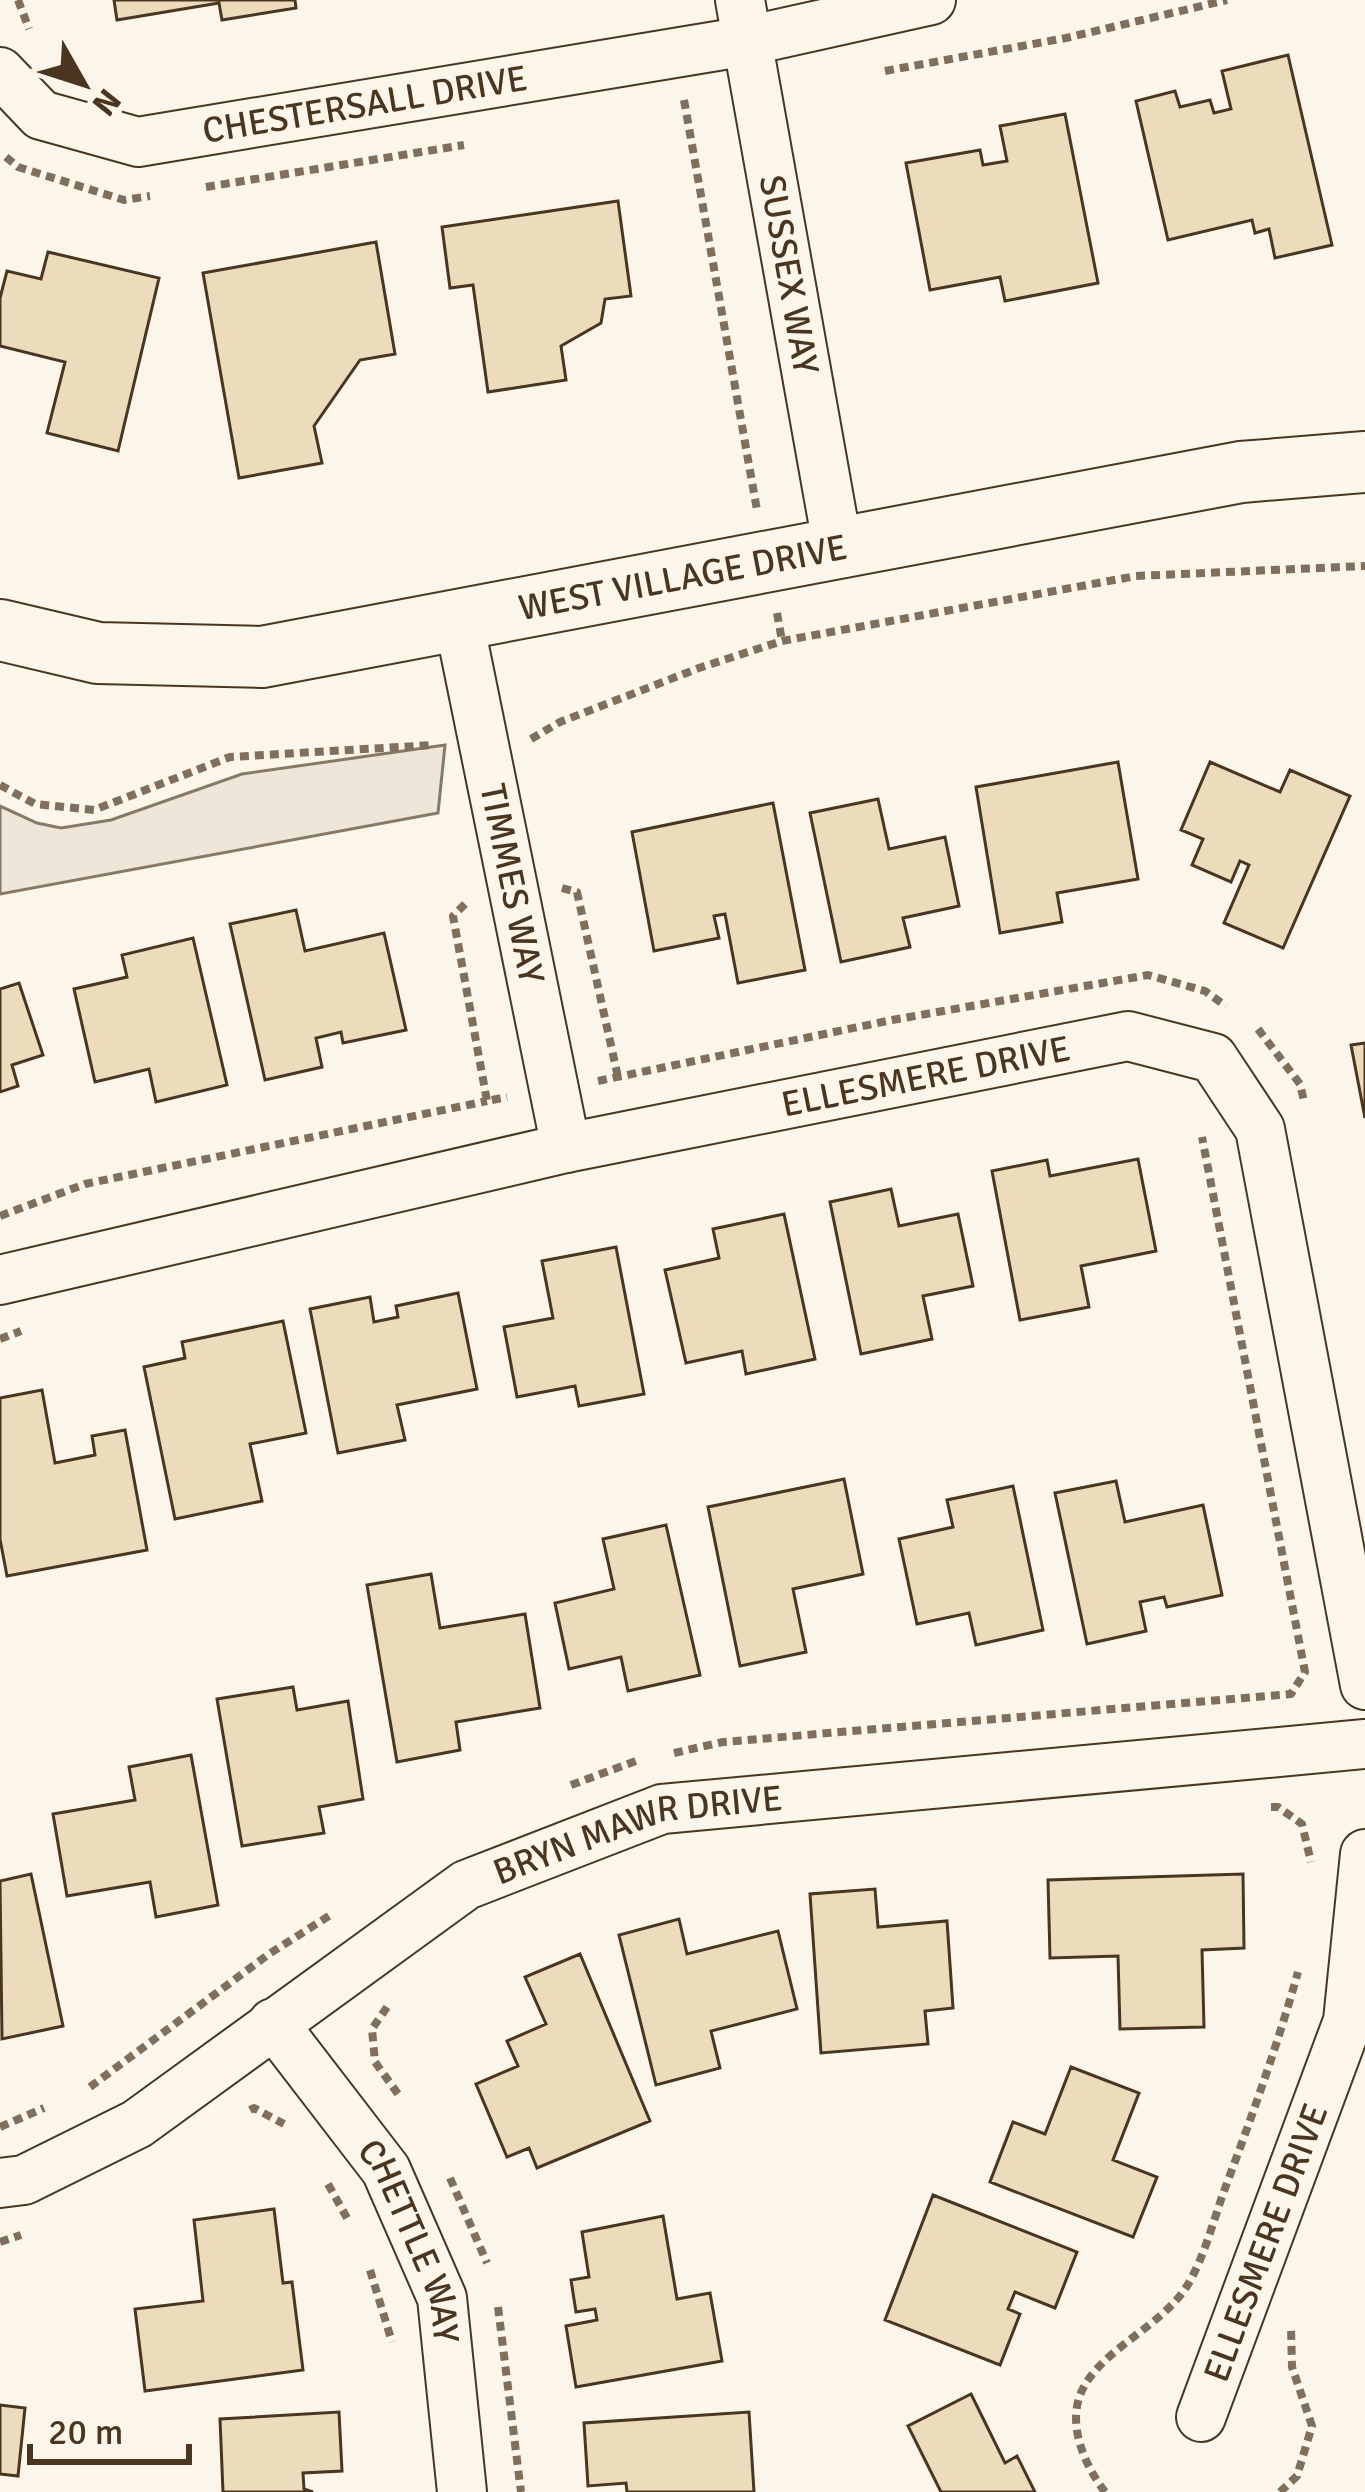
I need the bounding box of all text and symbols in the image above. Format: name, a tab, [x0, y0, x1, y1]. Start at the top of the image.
north arrow	[24, 24, 144, 144]
street label: CHESTERSALL DRIVE	[199, 55, 531, 153]
text: N	[83, 80, 129, 124]
street label: SUSSEX WAY	[749, 172, 829, 378]
street label: WEST VILLAGE DRIVE	[515, 524, 851, 631]
street label: TIMMES WAY	[470, 780, 554, 987]
street label: ELLESMERE DRIVE	[778, 1026, 1074, 1127]
street label: BRYN MAWR DRIVE	[487, 1775, 784, 1895]
street label: ELLESMERE DRIVE	[1194, 2097, 1338, 2388]
street label: CHETTLE WAY	[348, 2130, 469, 2345]
scale bar	[30, 2390, 189, 2464]
text: 20 m	[48, 2410, 124, 2455]

